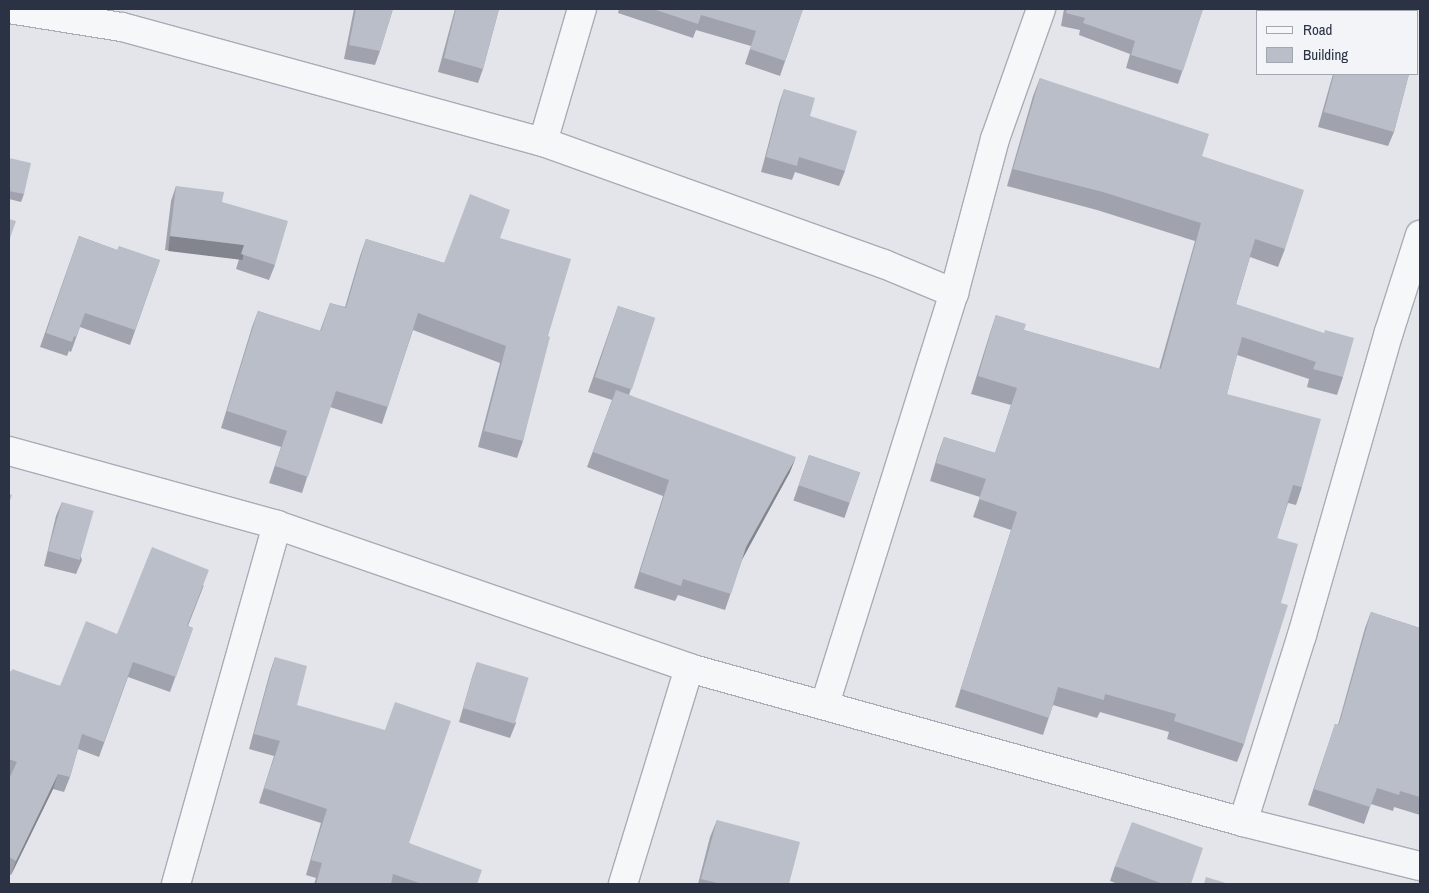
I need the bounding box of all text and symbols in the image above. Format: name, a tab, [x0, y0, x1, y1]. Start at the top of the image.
legend	[1256, 10, 1419, 75]
text: Road	[1303, 19, 1332, 40]
text: Building	[1303, 44, 1348, 65]

